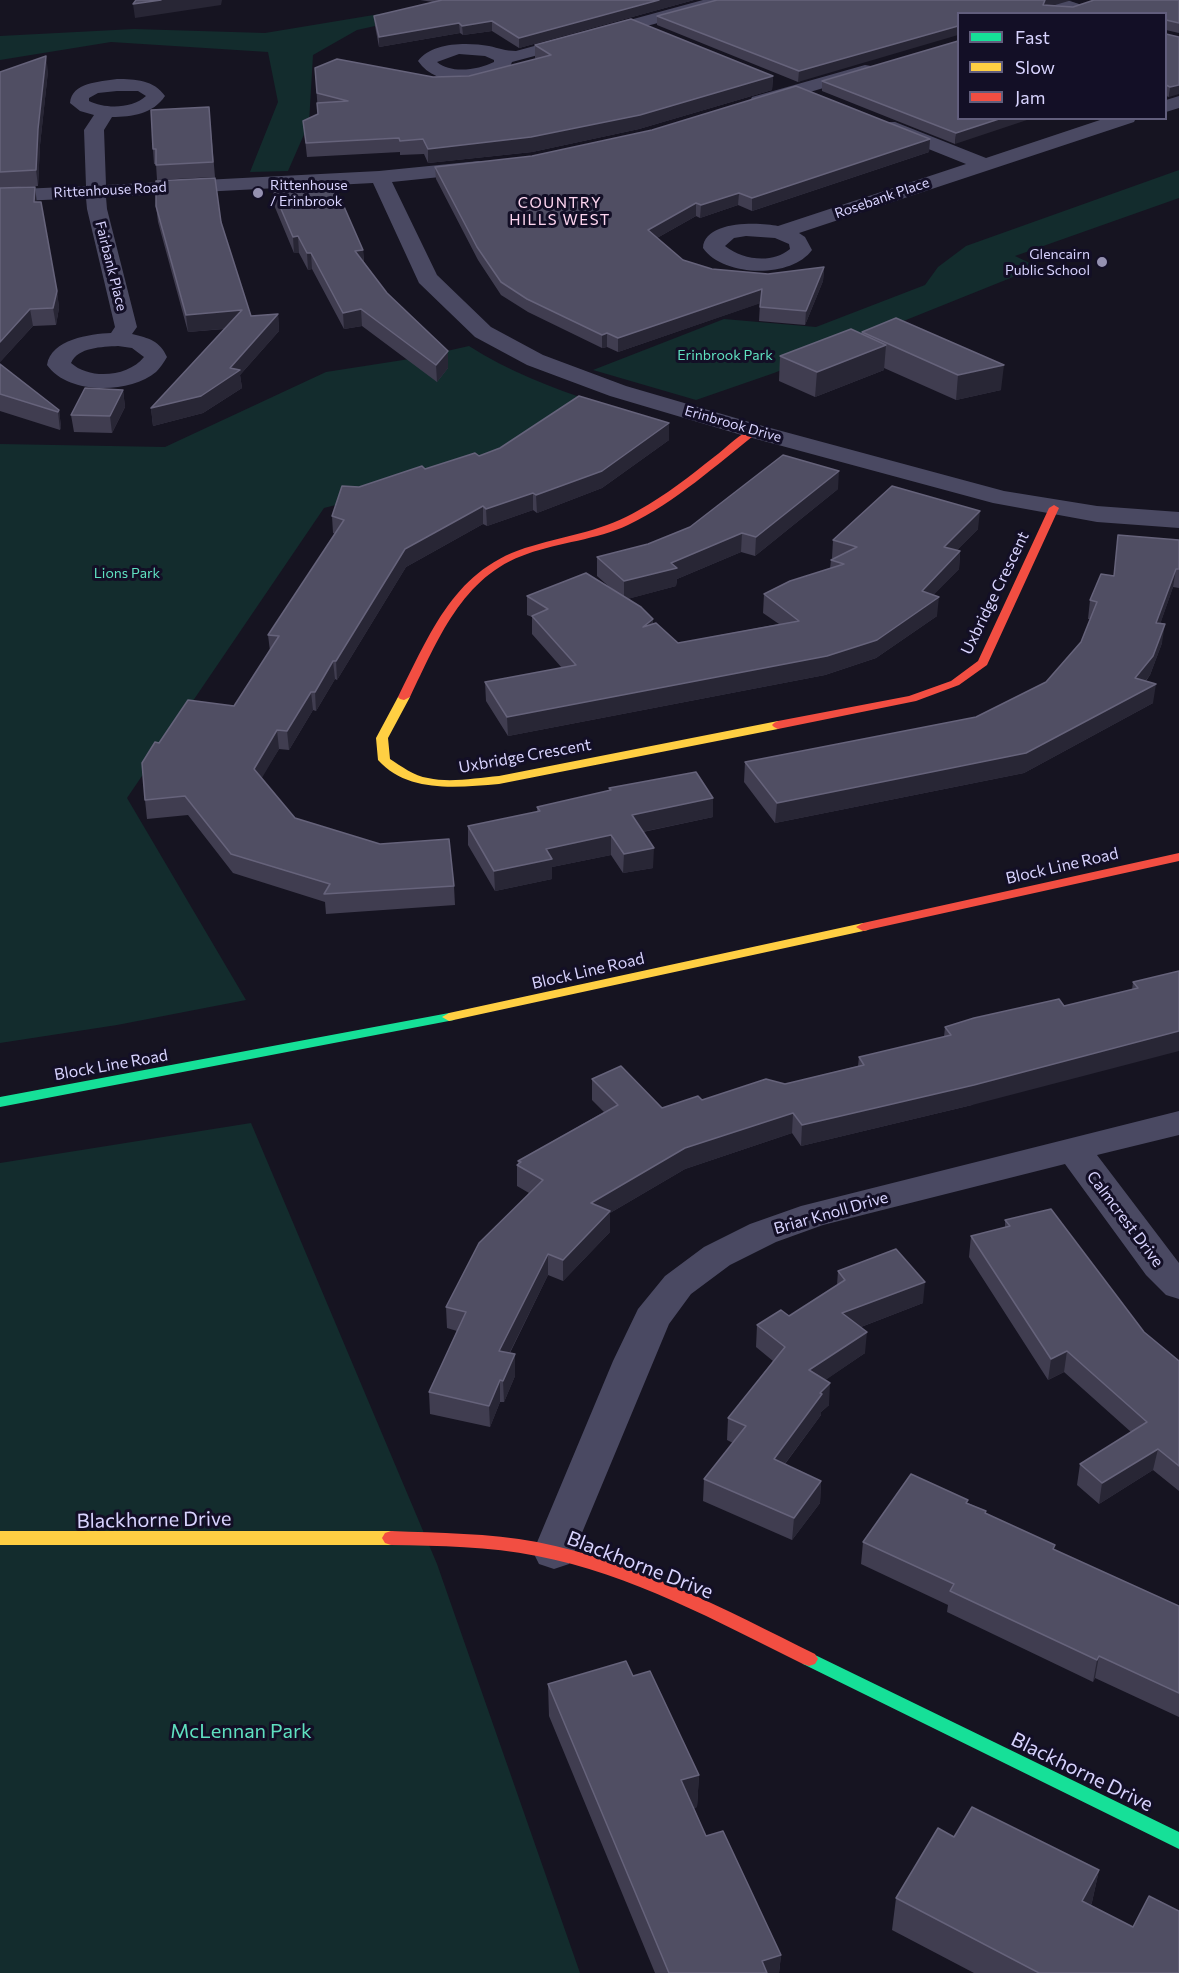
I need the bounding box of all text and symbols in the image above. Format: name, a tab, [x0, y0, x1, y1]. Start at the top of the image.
legend	[957, 12, 1167, 120]
text: Fast	[1015, 26, 1050, 48]
text: Slow	[1015, 56, 1055, 78]
text: Jam	[1015, 86, 1045, 108]
street label: Rosebank Place	[833, 174, 931, 222]
place label: Rittenhouse / Erinbrook	[270, 177, 348, 210]
street label: Rittenhouse Road	[53, 179, 167, 201]
marker: Rittenhouse / Erinbrook	[251, 186, 265, 200]
district label: COUNTRY HILLS WEST	[509, 194, 611, 229]
street label: Fairbank Place	[92, 219, 130, 313]
place label: Glencairn Public School	[1005, 246, 1090, 278]
marker: Glencairn Public School	[1095, 255, 1109, 269]
park label: Erinbrook Park	[677, 347, 773, 363]
street label: Erinbrook Drive	[683, 402, 783, 446]
street label: Uxbridge Crescent	[957, 528, 1033, 658]
park label: Lions Park	[94, 565, 160, 581]
street label: Uxbridge Crescent	[457, 735, 593, 777]
street label: Block Line Road	[1004, 844, 1120, 888]
street label: Block Line Road	[530, 949, 646, 993]
street label: Block Line Road	[53, 1046, 169, 1084]
street label: Calmcrest Drive	[1083, 1167, 1167, 1271]
street label: Briar Knoll Drive	[772, 1188, 890, 1238]
street label: Blackhorne Drive	[76, 1507, 232, 1533]
street label: Blackhorne Drive	[563, 1526, 717, 1604]
park label: McLennan Park	[170, 1719, 312, 1743]
street label: Blackhorne Drive	[1007, 1727, 1157, 1817]

